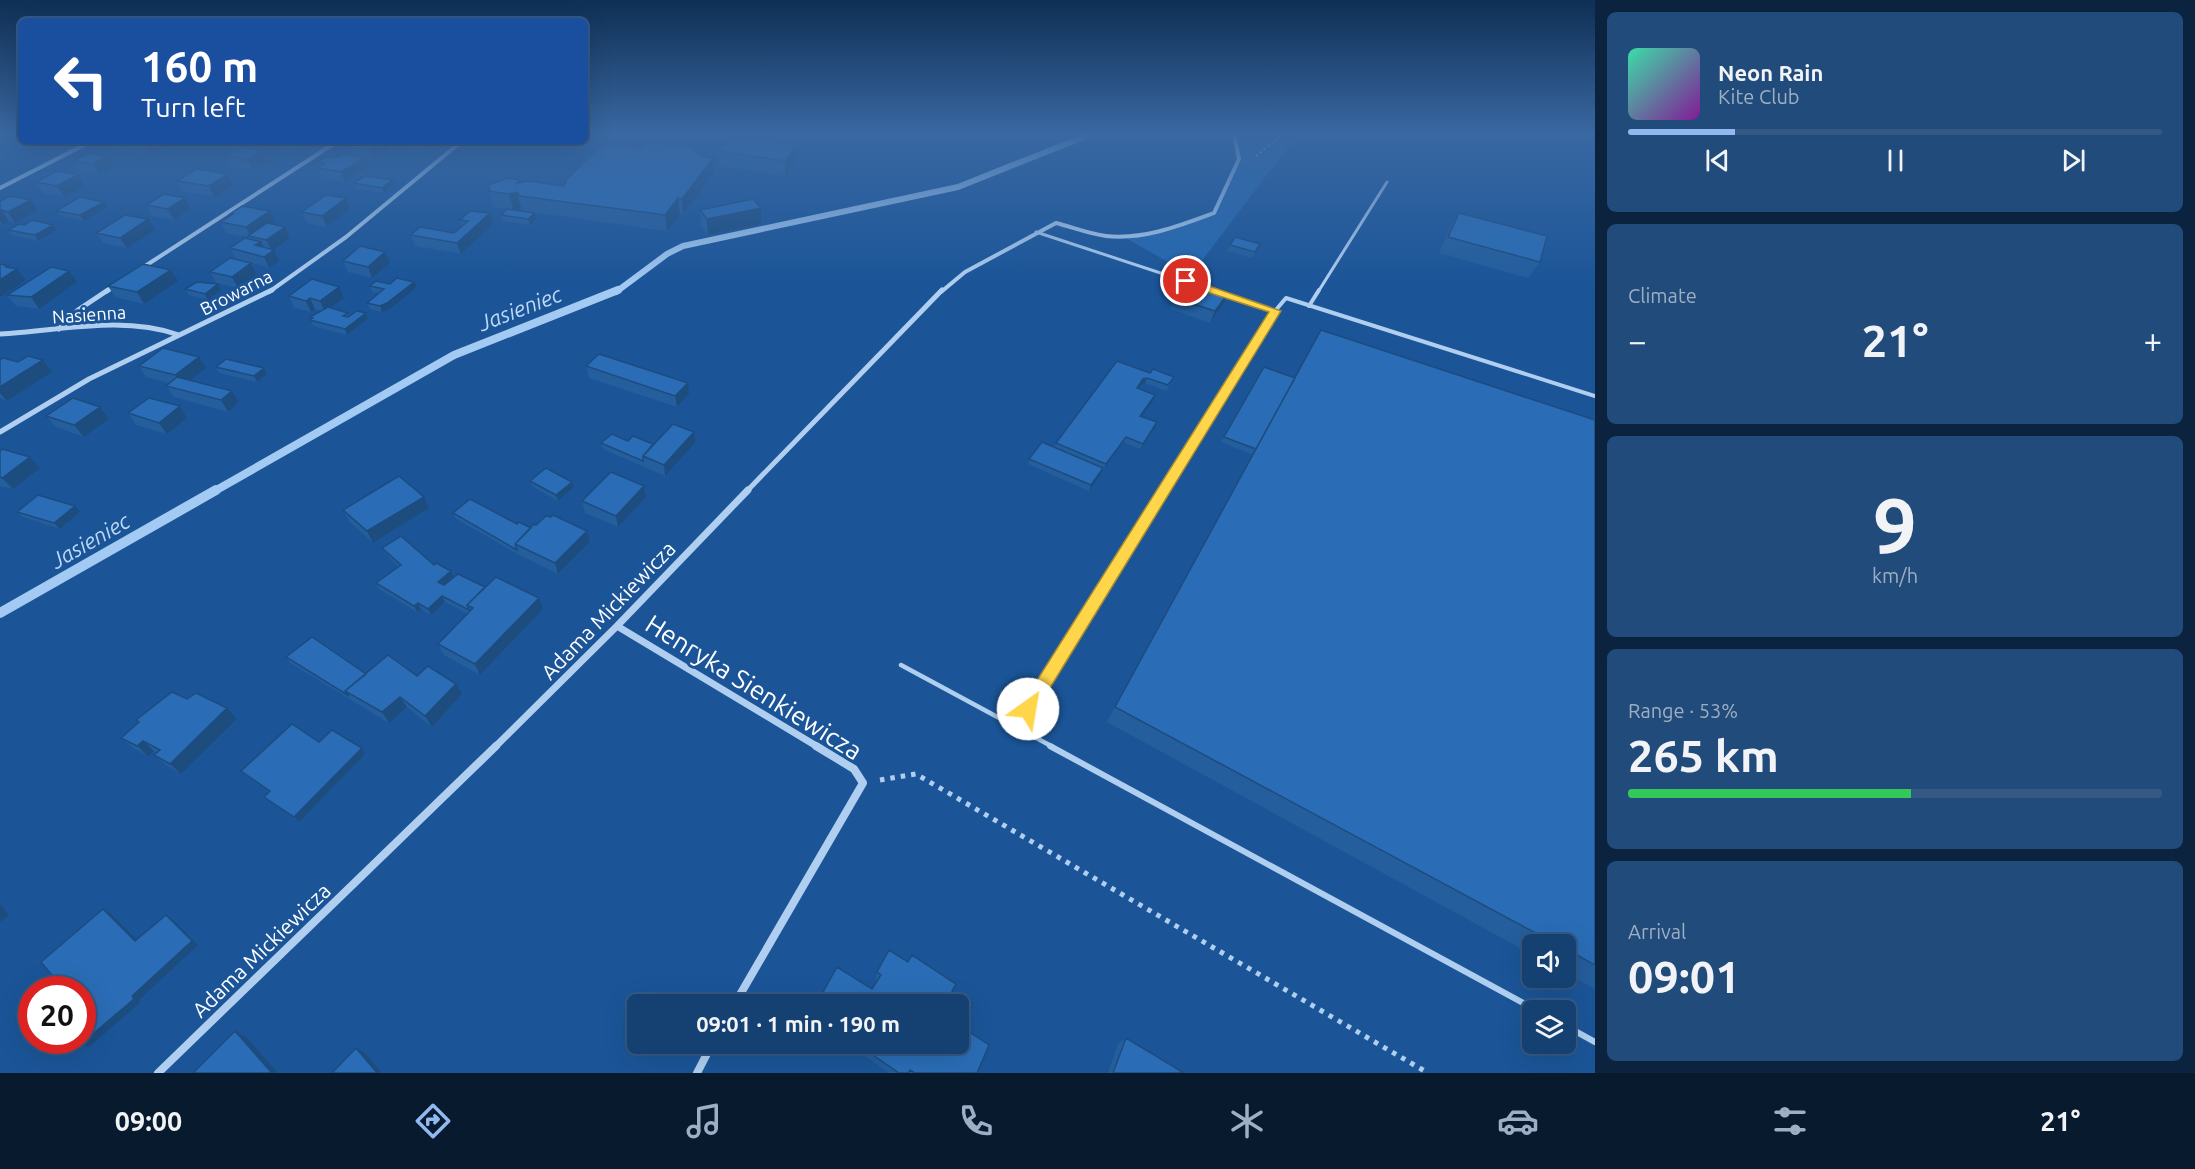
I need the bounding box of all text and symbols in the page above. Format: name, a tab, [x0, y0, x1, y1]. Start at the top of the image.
icon: left	[42, 42, 120, 120]
text: 160 m	[141, 43, 258, 90]
text: Neon Rain	[1718, 60, 1823, 85]
text: Kite Club	[1718, 85, 1800, 108]
text: Turn left	[141, 92, 245, 122]
icon: previous	[1701, 144, 1734, 177]
icon: pause	[1879, 144, 1912, 177]
icon: next	[2057, 144, 2090, 177]
pin	[1160, 255, 1211, 306]
icon: arrive	[1169, 264, 1202, 297]
street label: Browarna	[197, 265, 275, 319]
water label: Jasieniec	[474, 280, 566, 336]
text: Climate	[1628, 284, 1697, 307]
street label: Nasienna	[51, 301, 127, 327]
text: 21°	[1862, 315, 1928, 366]
text: −	[1628, 322, 1647, 359]
text: +	[2143, 322, 2162, 359]
text: 9	[1873, 481, 1917, 569]
water label: Jasieniec	[45, 507, 135, 573]
street label: Adama Mickiewicza	[536, 536, 680, 684]
text: km/h	[1872, 564, 1918, 587]
street label: Henryka Sienkiewicza	[641, 609, 867, 765]
position arrow	[996, 677, 1060, 741]
text: Range · 53%	[1628, 699, 1738, 722]
text: 265 km	[1628, 730, 1779, 781]
street label: Adama Mickiewicza	[187, 878, 335, 1022]
text: Arrival	[1628, 920, 1686, 943]
map controls	[1522, 934, 1576, 1054]
button: sound	[1522, 934, 1576, 988]
text: 09:01	[1628, 951, 1741, 1002]
speed limit sign: 20	[18, 976, 96, 1054]
button: layers	[1522, 1000, 1576, 1054]
text: 09:01 · 1 min · 190 m	[696, 1011, 900, 1036]
icon: directions	[412, 1100, 454, 1142]
icon: music	[683, 1100, 725, 1142]
icon: phone	[955, 1100, 997, 1142]
icon: climate	[1226, 1100, 1268, 1142]
icon: car	[1497, 1100, 1539, 1142]
icon: filters	[1769, 1100, 1811, 1142]
text: 09:00	[115, 1106, 182, 1136]
text: 21°	[2040, 1106, 2080, 1136]

